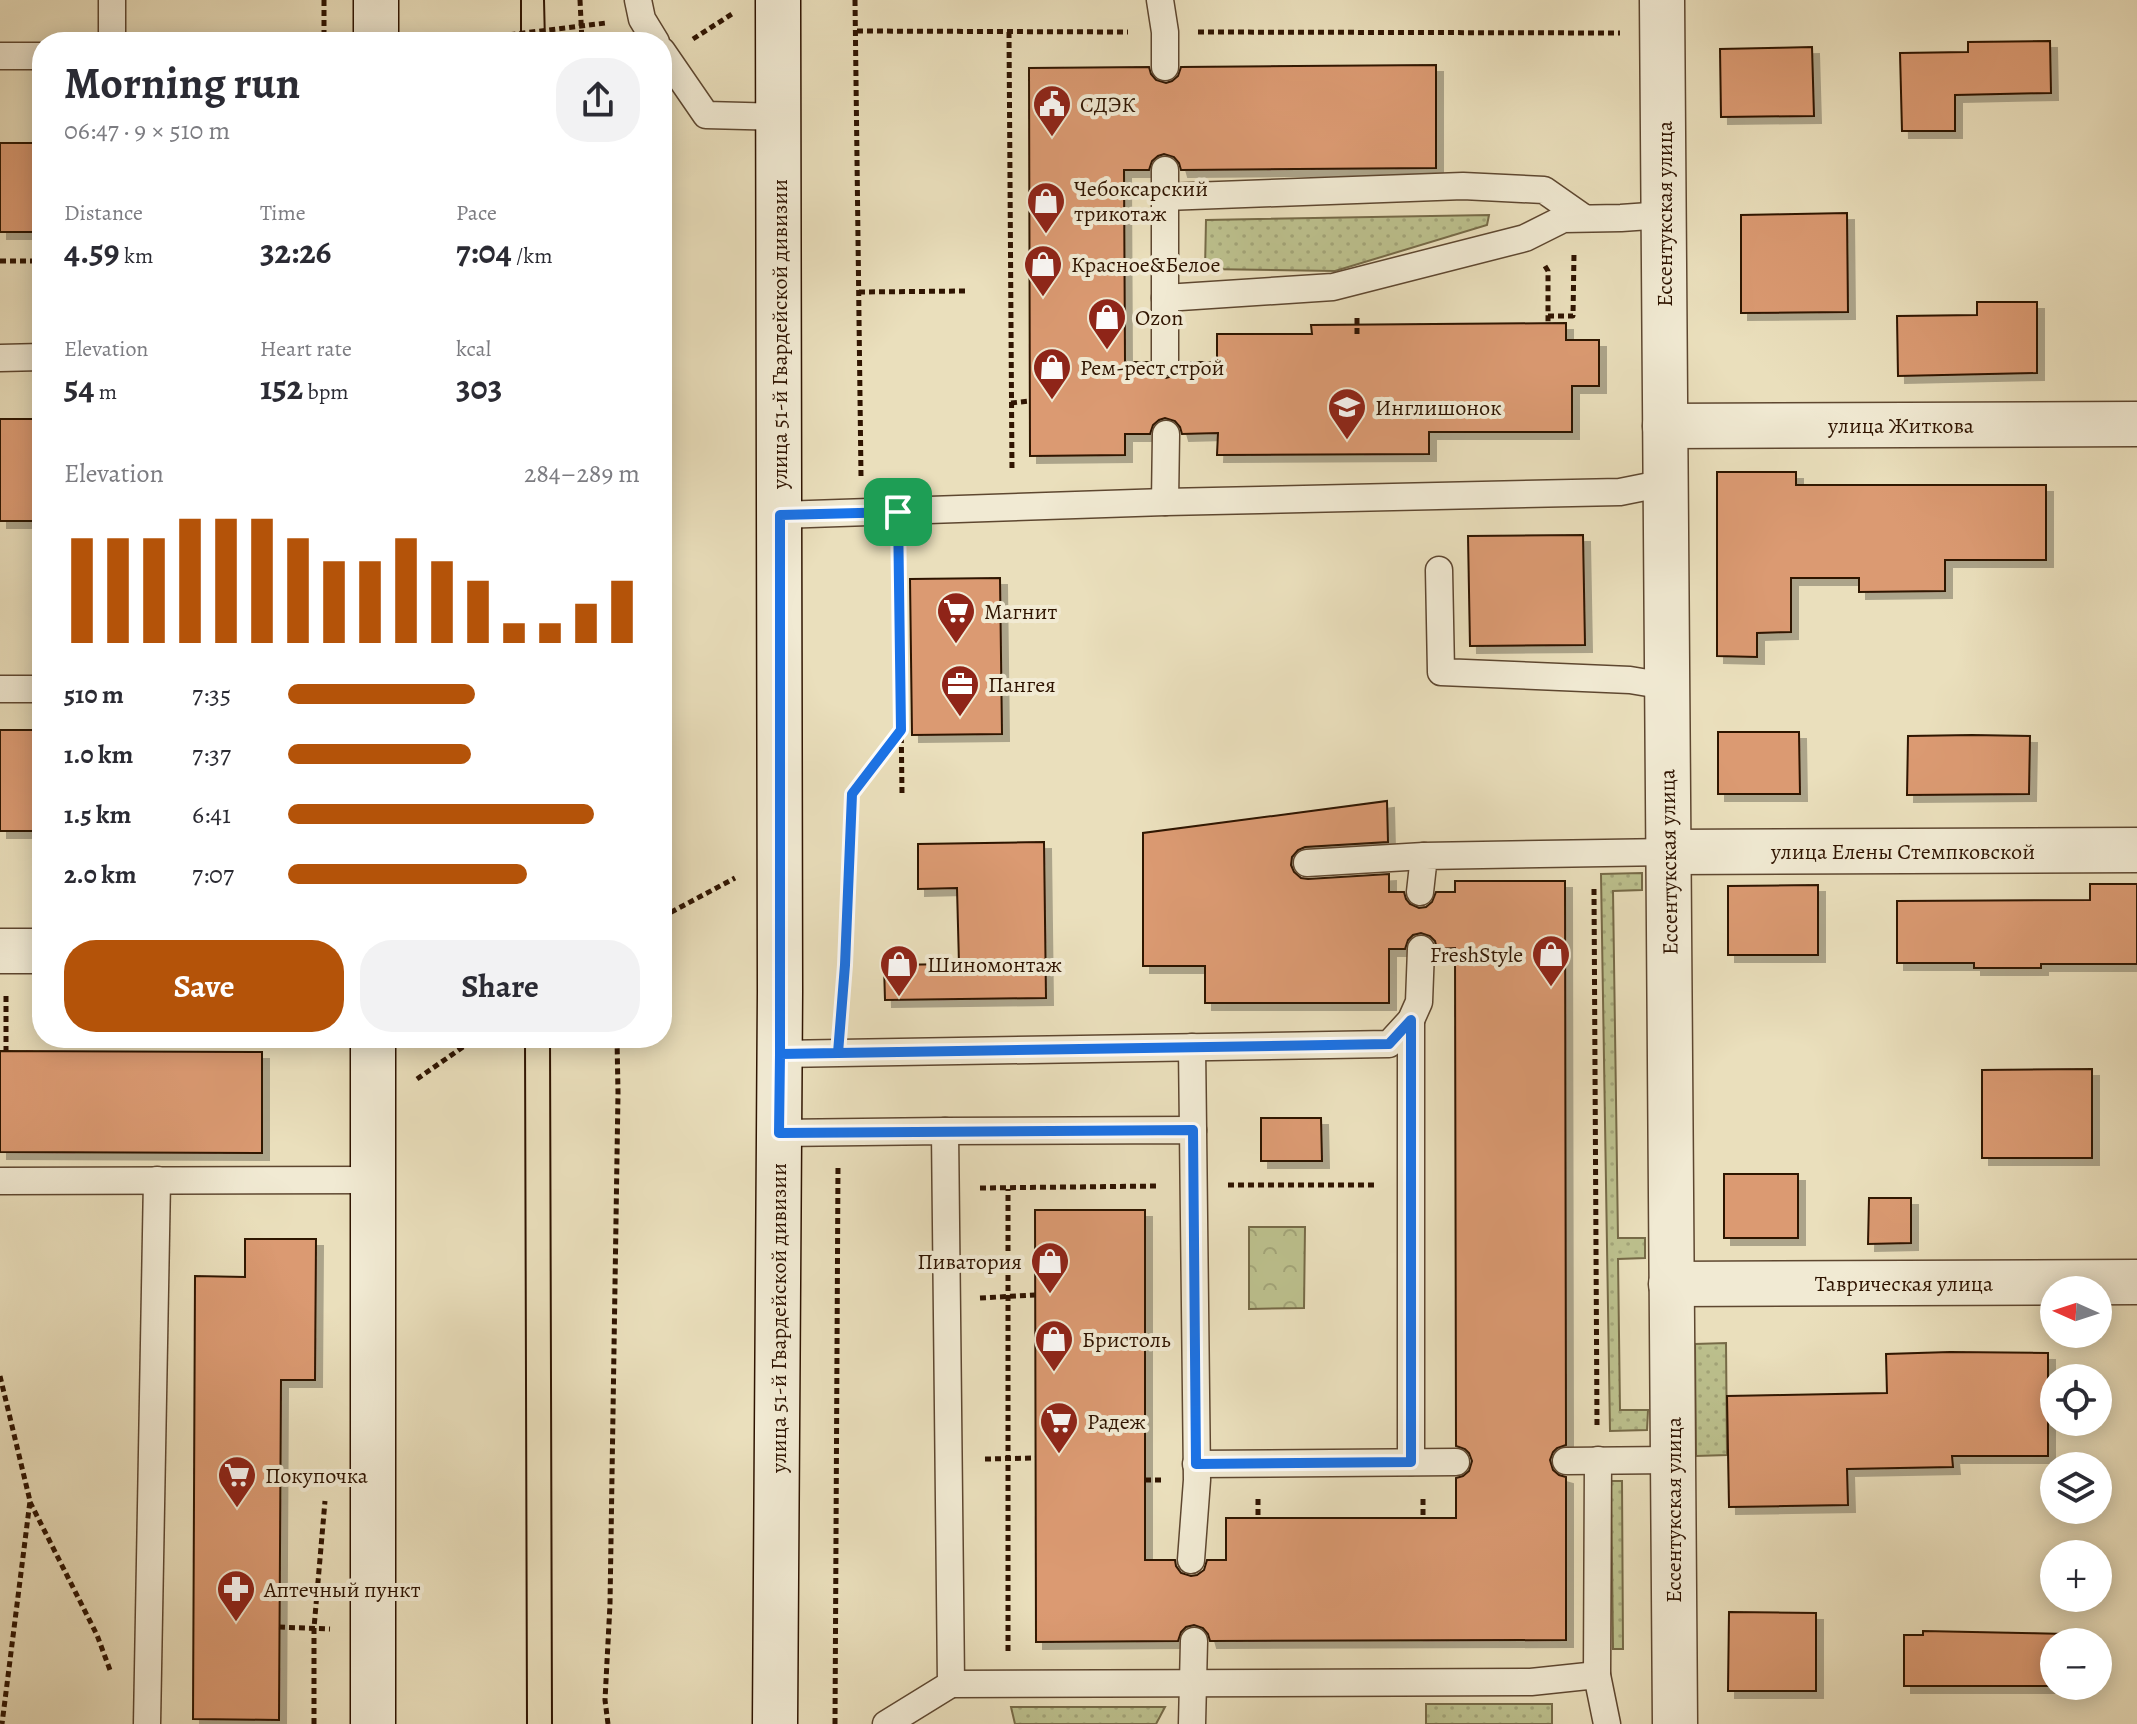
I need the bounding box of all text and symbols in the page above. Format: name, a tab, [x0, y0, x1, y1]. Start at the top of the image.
text: Morning run	[64, 53, 300, 113]
button: share	[556, 58, 640, 142]
public building icon: СДЭК	[1031, 83, 1073, 138]
place label: СДЭК	[1080, 90, 1135, 120]
text: 06:47 · 9 × 510 m	[64, 113, 230, 148]
street label: Ессентукская улица	[1650, 120, 1680, 307]
place label: Чебоксарский трикотаж	[1074, 174, 1208, 229]
street label: улица 51-й Гвардейской дивизии	[765, 179, 795, 490]
shop icon: Чебоксарский трикотаж	[1025, 180, 1067, 235]
text: Distance	[64, 198, 143, 228]
text: Time	[260, 198, 306, 228]
text: Pace	[456, 198, 497, 228]
text: 4.59	[64, 228, 120, 275]
text: 32:26	[260, 228, 331, 275]
text: 7:04	[456, 228, 512, 275]
text: km	[120, 241, 153, 271]
text: /km	[512, 241, 553, 271]
shop icon: Красное&Белое	[1022, 243, 1064, 298]
place label: Красное&Белое	[1071, 250, 1220, 280]
shop icon: Ozon	[1086, 296, 1128, 351]
place label: Ozon	[1135, 303, 1183, 333]
text: Elevation	[64, 334, 148, 364]
text: Heart rate	[260, 334, 352, 364]
text: kcal	[456, 334, 491, 364]
shop icon: Рем-рест строй	[1031, 346, 1073, 401]
place label: Рем-рест строй	[1080, 353, 1224, 383]
text: 54	[64, 364, 95, 411]
text: 152	[260, 364, 303, 411]
text: 303	[456, 364, 502, 411]
text: m	[95, 377, 117, 407]
text: bpm	[303, 377, 349, 407]
school or university icon: Инглишонок	[1326, 386, 1368, 441]
place label: Инглишонок	[1375, 393, 1502, 423]
street label: улица Житкова	[1827, 411, 1975, 441]
text: Elevation	[64, 456, 164, 491]
text: 284–289 m	[524, 456, 640, 491]
pin	[864, 478, 932, 546]
icon: arrive	[876, 490, 920, 534]
supermarket icon: Магнит	[935, 590, 977, 645]
place label: Магнит	[984, 597, 1057, 627]
office icon: Пангея	[939, 663, 981, 718]
place label: Пангея	[988, 670, 1056, 700]
text: 510 m	[64, 677, 124, 712]
text: 7:35	[192, 677, 231, 712]
text: 1.0 km	[64, 737, 133, 772]
text: 7:37	[192, 737, 231, 772]
street label: Ессентукская улица	[1652, 768, 1686, 955]
text: 1.5 km	[64, 797, 131, 832]
text: 6:41	[192, 797, 231, 832]
street label: улица Елены Стемпковской	[1770, 837, 2035, 867]
text: 2.0 km	[64, 857, 137, 892]
text: 7:07	[192, 857, 234, 892]
shop icon: FreshStyle	[1530, 933, 1572, 988]
button: Save	[64, 940, 344, 1032]
button: Share	[360, 940, 640, 1032]
place label: FreshStyle	[1430, 940, 1523, 970]
shop icon: Шиномонтаж	[878, 943, 920, 998]
place label: Шиномонтаж	[927, 950, 1063, 980]
street label: улица 51-й Гвардейской дивизии	[764, 1163, 794, 1474]
shop icon: Пиватория	[1029, 1240, 1071, 1295]
place label: Пиватория	[917, 1247, 1022, 1277]
street label: Таврическая улица	[1815, 1269, 1994, 1299]
north arrow	[2040, 1276, 2112, 1348]
map controls	[2040, 1276, 2112, 1700]
shop icon: Бристоль	[1033, 1318, 1075, 1373]
place label: Бристоль	[1082, 1325, 1171, 1355]
button: locate	[2040, 1364, 2112, 1436]
supermarket icon: Радеж	[1038, 1400, 1080, 1455]
place label: Радеж	[1087, 1407, 1146, 1437]
street label: Ессентукская улица	[1659, 1416, 1689, 1603]
button: layers	[2040, 1452, 2112, 1524]
supermarket icon: Покупочка	[216, 1454, 258, 1509]
place label: Покупочка	[265, 1461, 369, 1491]
button: +	[2040, 1540, 2112, 1612]
pharmacy icon: Аптечный пункт	[215, 1568, 257, 1623]
place label: Аптечный пункт	[263, 1575, 421, 1605]
button: −	[2040, 1628, 2112, 1700]

